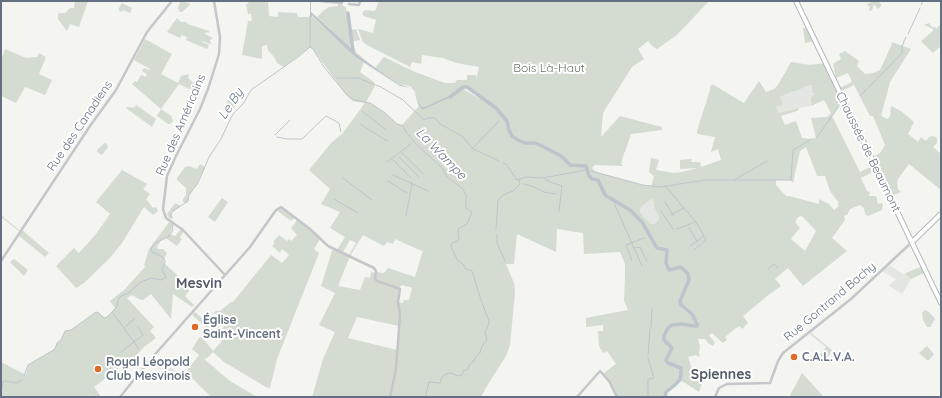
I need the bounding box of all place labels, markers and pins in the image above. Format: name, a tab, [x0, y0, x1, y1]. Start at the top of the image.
place label: Église Saint-Vincent	[203, 313, 281, 341]
marker: Église Saint-Vincent	[190, 322, 200, 332]
place label: C.A.L.V.A.	[802, 350, 855, 364]
marker: C.A.L.V.A.	[789, 352, 799, 362]
place label: Royal Léopold Club Mesvinois	[106, 355, 190, 383]
marker: Royal Léopold Club Mesvinois	[93, 364, 103, 374]

